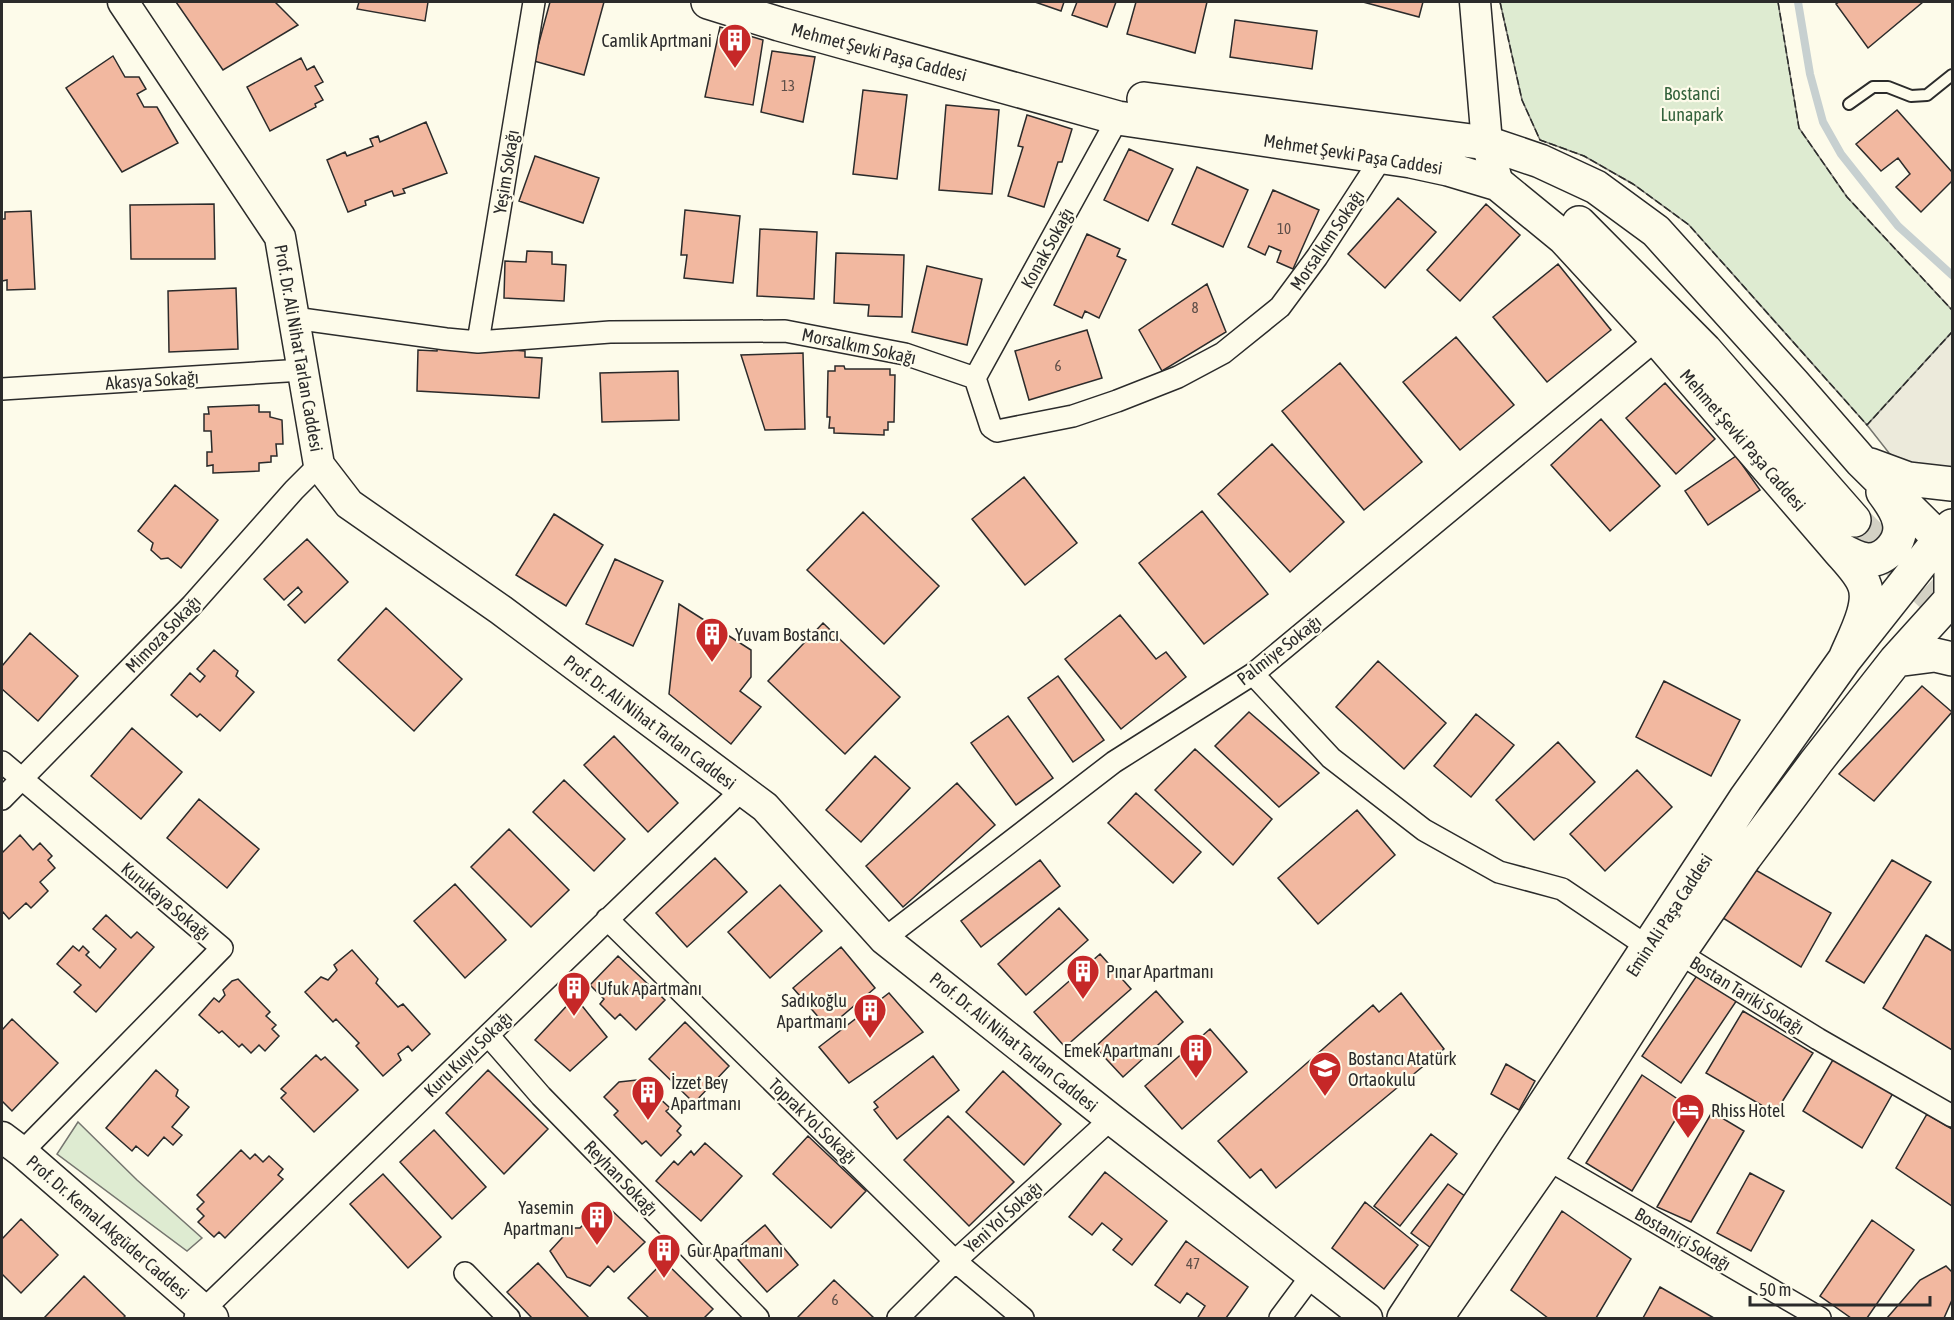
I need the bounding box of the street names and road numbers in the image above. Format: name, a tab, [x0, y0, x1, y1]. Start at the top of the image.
street label: Mehmet Şevki Paşa Caddesi	[789, 18, 969, 86]
street label: Yeşim Sokağı	[489, 128, 523, 216]
street label: Mehmet Şevki Paşa Caddesi	[1262, 129, 1444, 179]
street label: Morsalkım Sokağı	[1286, 186, 1368, 294]
street label: Konak Sokağı	[1016, 204, 1078, 292]
street label: Prof. Dr. Ali Nihat Tarlan Caddesi	[270, 243, 328, 453]
street label: Morsalkım Sokağı	[800, 324, 918, 368]
street label: Mehmet Şevki Paşa Caddesi	[1676, 365, 1810, 515]
street label: Akasya Sokağı	[105, 366, 199, 394]
street label: Mimoza Sokağı	[121, 591, 205, 677]
street label: Palmiye Sokağı	[1233, 611, 1325, 689]
street label: Prof. Dr. Ali Nihat Tarlan Caddesi	[560, 650, 740, 794]
street label: Emin Ali Paşa Caddesi	[1621, 850, 1717, 980]
street label: Kurukaya Sokağı	[117, 858, 215, 944]
street label: Bostan Tariki Sokağı	[1686, 951, 1808, 1039]
street label: Prof. Dr. Ali Nihat Tarlan Caddesi	[926, 968, 1102, 1116]
street label: Kuru Kuyu Sokağı	[420, 1007, 516, 1101]
street label: Toprak Yol Sokağı	[765, 1074, 861, 1168]
street label: Reyhan Sokağı	[580, 1136, 662, 1220]
street label: Prof. Dr. Kemal Akgüder Caddesi	[22, 1151, 194, 1303]
street label: Yeni Yol Sokağı	[960, 1177, 1046, 1257]
street label: Bostaniçi Sokağı	[1631, 1203, 1735, 1275]

